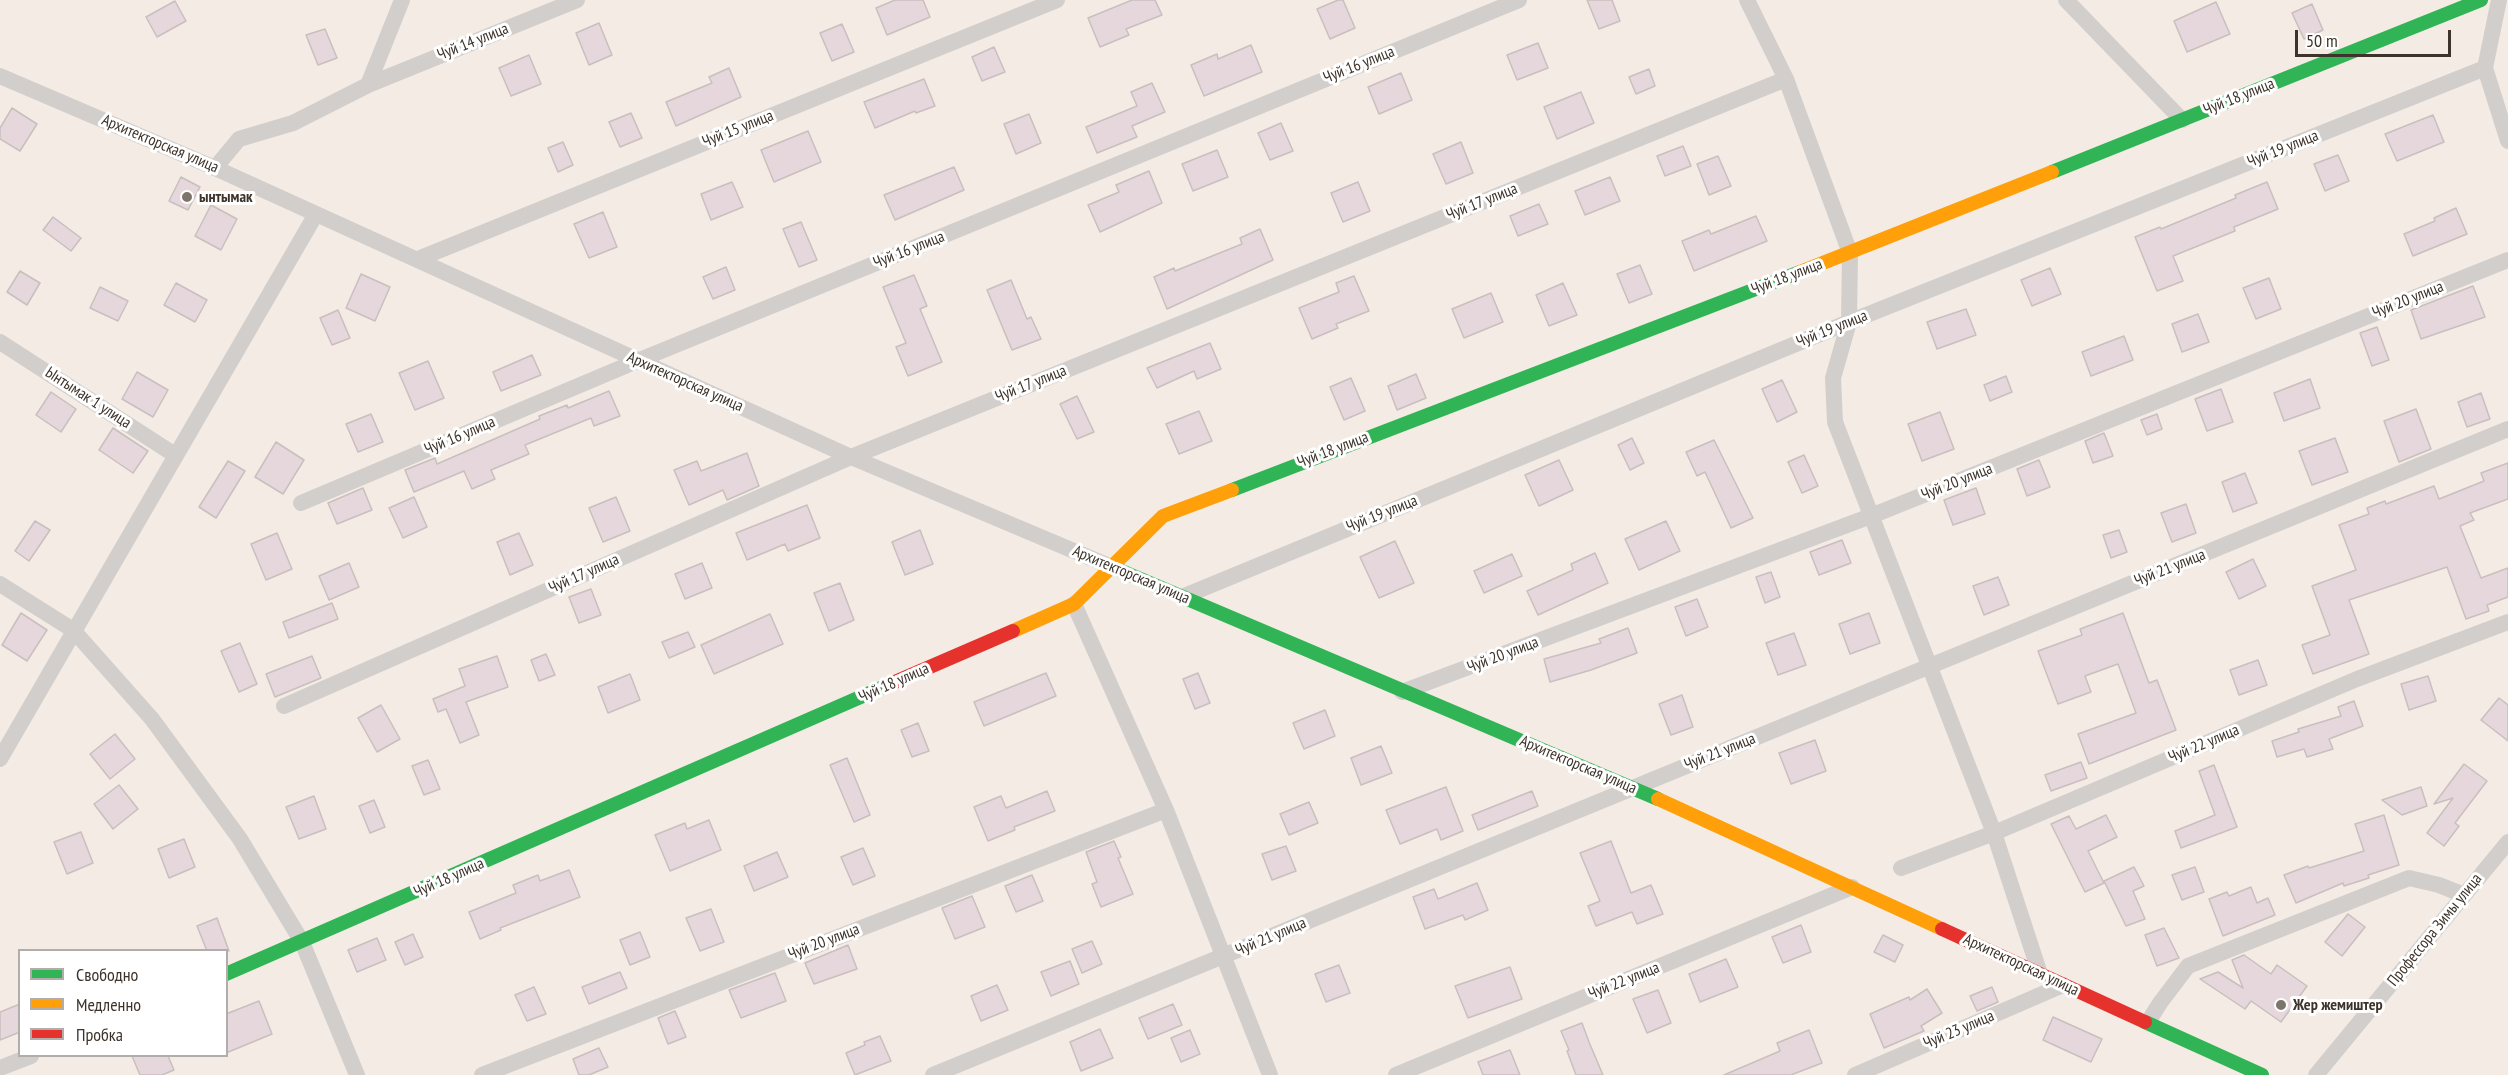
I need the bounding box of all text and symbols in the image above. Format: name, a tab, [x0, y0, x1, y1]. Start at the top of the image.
scale bar	[2298, 18, 2454, 56]
street label: Чуй 14 улица	[435, 19, 511, 65]
text: 50 m	[2306, 29, 2338, 52]
street label: Чуй 16 улица	[1321, 42, 1397, 88]
street label: Чуй 18 улица	[2201, 74, 2277, 120]
street label: Чуй 15 улица	[700, 106, 776, 152]
street label: Архитекторская улица	[99, 111, 221, 177]
street label: Чуй 19 улица	[2245, 126, 2321, 172]
street label: Чуй 17 улица	[1444, 179, 1520, 225]
place label: ынтымак	[199, 187, 253, 207]
marker: ынтымак	[180, 190, 194, 204]
street label: Чуй 16 улица	[871, 227, 947, 273]
street label: Чуй 18 улица	[1749, 255, 1825, 299]
street label: Чуй 20 улица	[2370, 277, 2446, 323]
street label: Чуй 19 улица	[1794, 306, 1870, 352]
street label: Архитекторская улица	[624, 348, 746, 416]
street label: Чуй 17 улица	[993, 361, 1069, 407]
street label: Ынтымак 1 улица	[42, 363, 134, 433]
street label: Чуй 16 улица	[422, 413, 498, 459]
street label: Чуй 18 улица	[1295, 428, 1371, 472]
street label: Чуй 20 улица	[1919, 459, 1995, 505]
street label: Чуй 19 улица	[1344, 491, 1420, 537]
street label: Архитекторская улица	[1070, 542, 1192, 608]
street label: Чуй 21 улица	[2132, 545, 2208, 591]
street label: Чуй 17 улица	[546, 550, 622, 598]
street label: Чуй 20 улица	[1465, 633, 1541, 677]
street label: Чуй 18 улица	[856, 659, 932, 707]
street label: Чуй 22 улица	[2166, 721, 2242, 767]
street label: Чуй 21 улица	[1682, 729, 1758, 775]
street label: Архитекторская улица	[1517, 732, 1639, 798]
street label: Чуй 18 улица	[411, 854, 487, 902]
street label: Профессора Зимы улица	[2384, 870, 2486, 990]
street label: Чуй 21 улица	[1233, 914, 1309, 960]
street label: Чуй 20 улица	[786, 920, 862, 964]
street label: Архитекторская улица	[1960, 930, 2082, 1000]
legend	[18, 949, 228, 1057]
street label: Чуй 22 улица	[1586, 958, 1662, 1004]
text: Свободно	[76, 963, 138, 986]
text: Медленно	[76, 993, 141, 1016]
place label: Жер жемиштер	[2293, 995, 2383, 1015]
marker: Жер жемиштер	[2274, 998, 2288, 1012]
street label: Чуй 23 улица	[1921, 1007, 1997, 1053]
text: Пробка	[76, 1023, 123, 1046]

